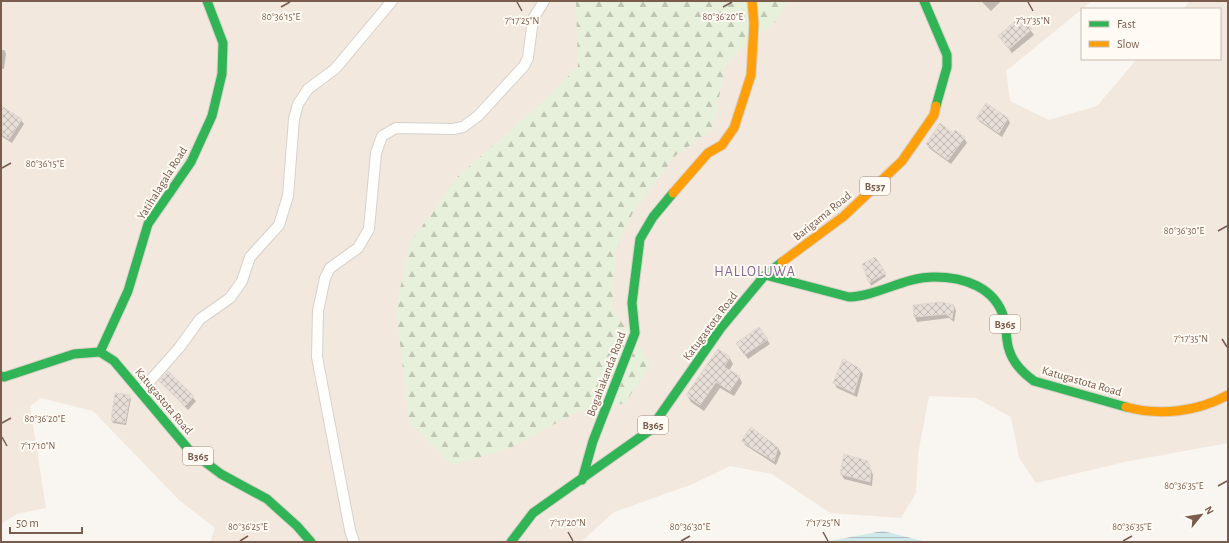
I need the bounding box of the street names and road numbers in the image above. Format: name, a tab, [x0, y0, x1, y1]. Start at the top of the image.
street label: Yatihalagala Road	[135, 144, 189, 222]
road number: B537	[860, 177, 890, 195]
street label: Barigama Road	[791, 189, 853, 243]
street label: Katugastota Road	[680, 289, 740, 363]
road number: B365	[990, 315, 1020, 333]
street label: Bogahakanda Road	[584, 330, 628, 418]
street label: Katugastota Road	[1041, 364, 1123, 398]
street label: Katugastota Road	[133, 366, 195, 436]
road number: B365	[638, 416, 668, 434]
road number: B365	[183, 447, 213, 465]

